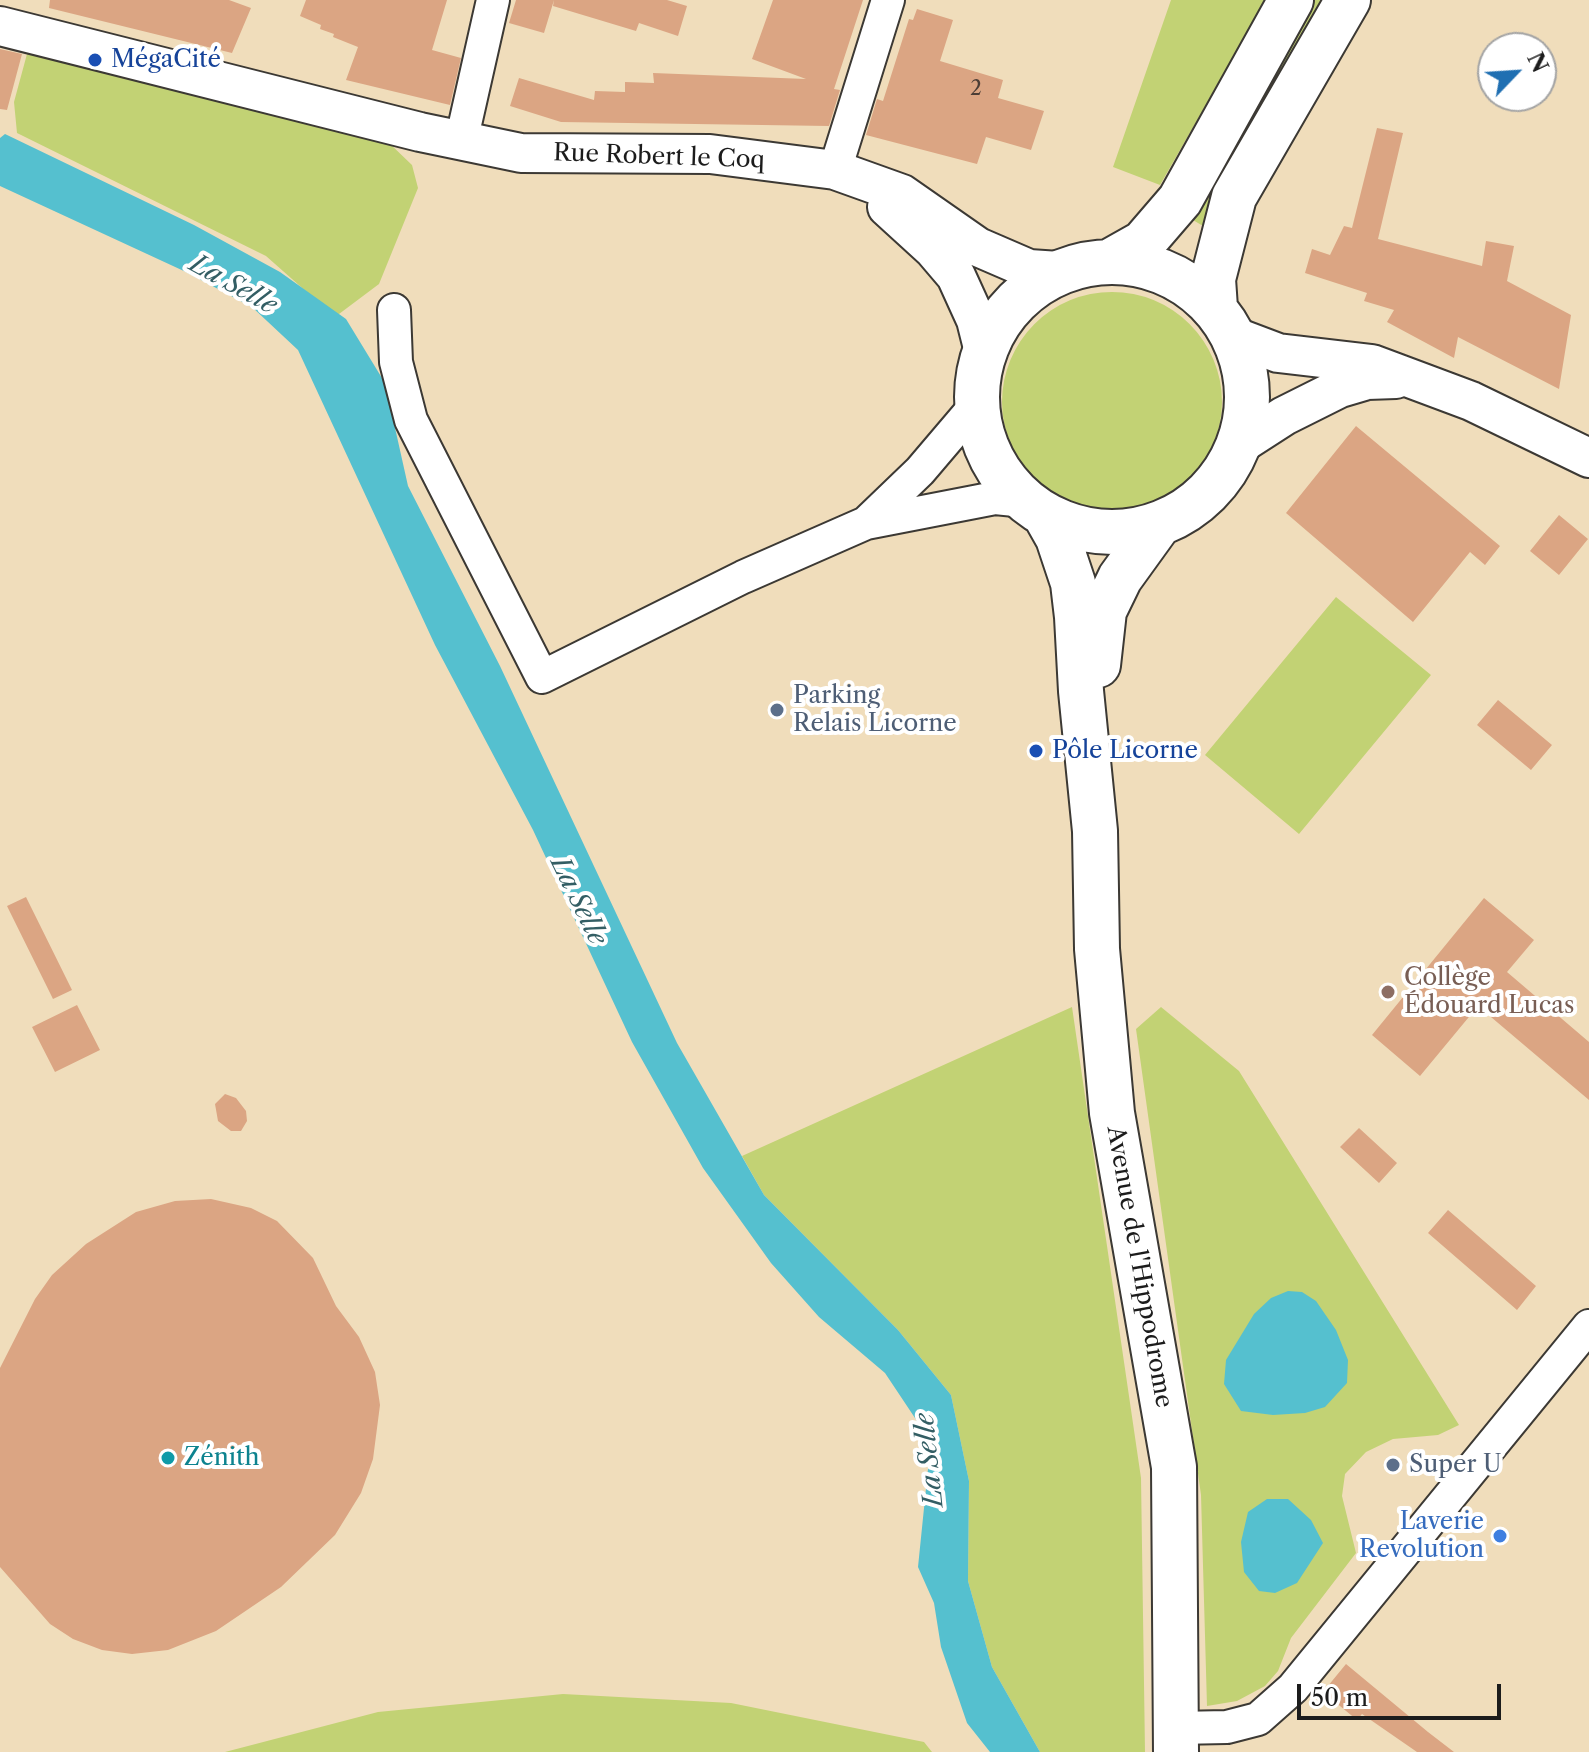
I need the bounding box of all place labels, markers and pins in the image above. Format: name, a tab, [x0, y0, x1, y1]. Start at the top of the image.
place label: MégaCité	[111, 46, 221, 74]
marker: MégaCité	[86, 51, 104, 69]
place label: Parking Relais Licorne	[793, 682, 957, 738]
marker: Parking Relais Licorne	[768, 701, 786, 719]
place label: Pôle Licorne	[1052, 737, 1198, 765]
marker: Pôle Licorne	[1027, 742, 1045, 760]
place label: Collège Édouard Lucas	[1404, 964, 1574, 1020]
marker: Collège Édouard Lucas	[1379, 983, 1397, 1001]
place label: Zénith	[184, 1444, 260, 1472]
marker: Zénith	[159, 1449, 177, 1467]
place label: Super U	[1409, 1451, 1501, 1479]
marker: Super U	[1384, 1456, 1402, 1474]
place label: Laverie Revolution	[1359, 1508, 1484, 1564]
marker: Laverie Revolution	[1491, 1527, 1509, 1545]

